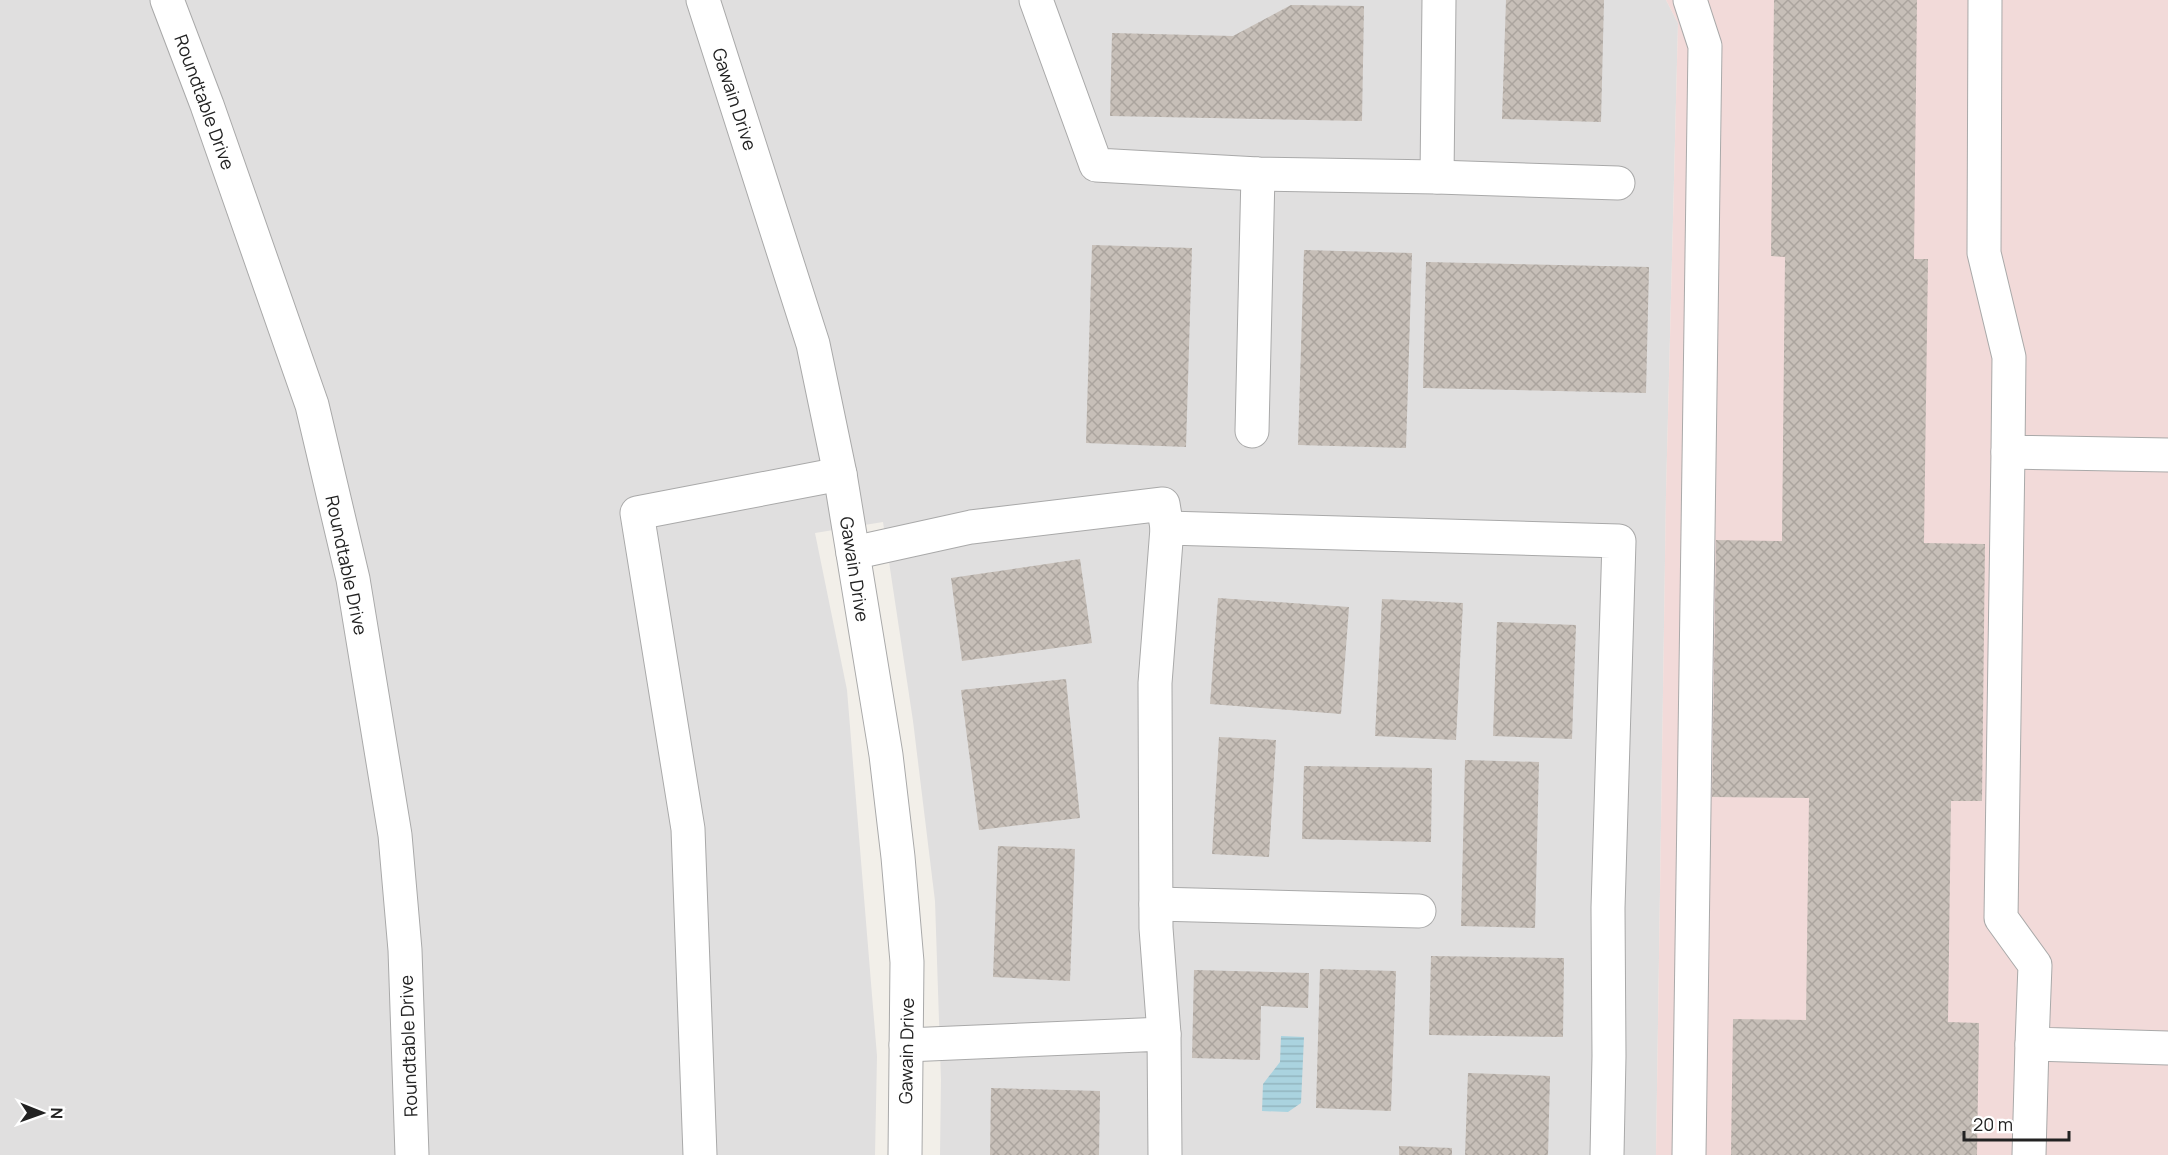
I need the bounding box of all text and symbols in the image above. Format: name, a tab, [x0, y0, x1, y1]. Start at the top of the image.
street label: Roundtable Drive	[169, 31, 241, 173]
street label: Gawain Drive	[707, 45, 763, 153]
street label: Roundtable Drive	[320, 493, 374, 637]
street label: Gawain Drive	[835, 515, 875, 623]
street label: Roundtable Drive	[394, 974, 422, 1118]
street label: Gawain Drive	[893, 998, 919, 1104]
north arrow	[12, 1083, 72, 1143]
scale bar	[1964, 1104, 2069, 1142]
text: N	[46, 1107, 68, 1119]
text: 20 m	[1973, 1112, 2013, 1136]

